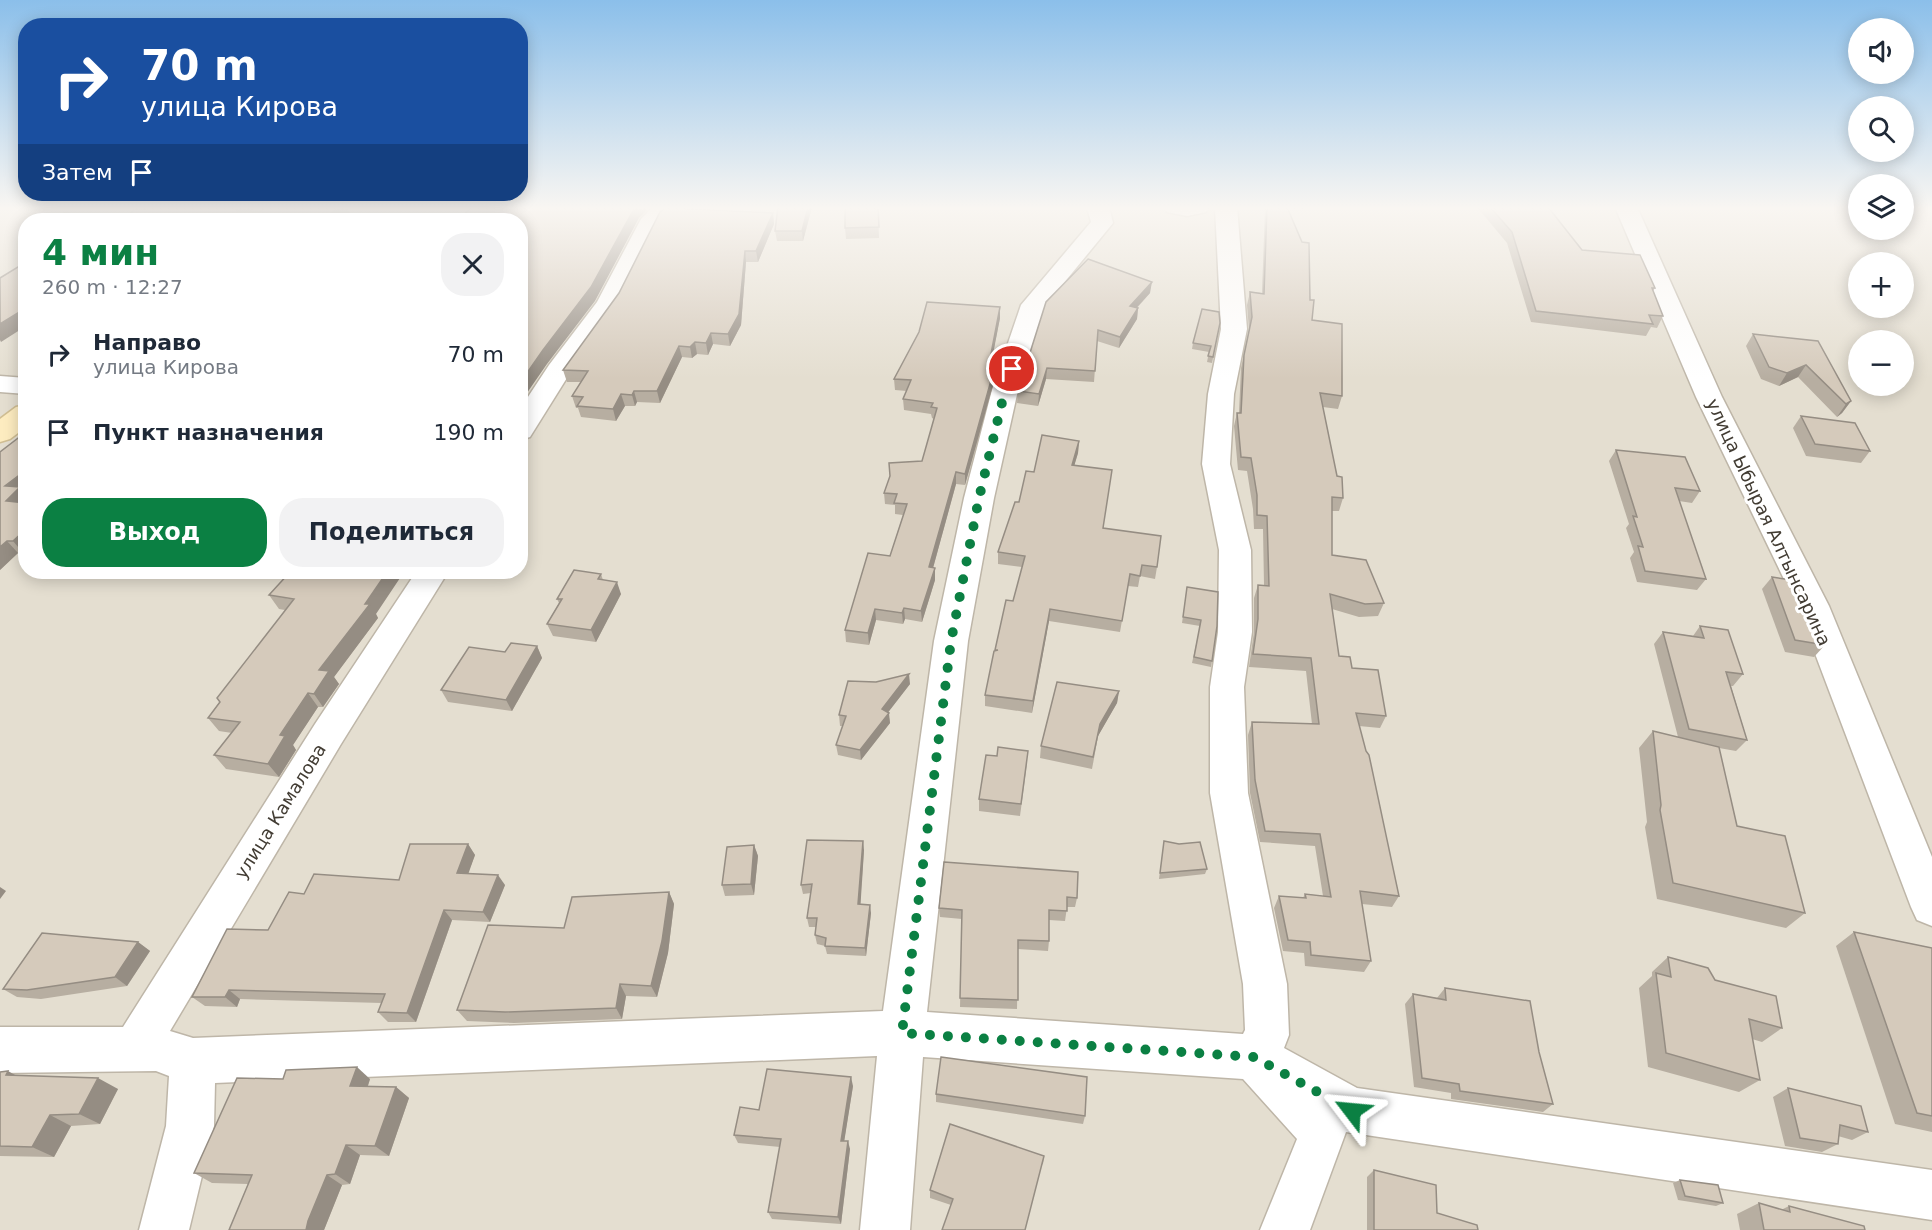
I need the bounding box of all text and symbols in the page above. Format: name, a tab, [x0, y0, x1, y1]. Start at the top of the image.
map controls	[1848, 18, 1914, 396]
button: sound	[1848, 18, 1914, 84]
text: 70 m	[141, 41, 258, 90]
icon: right	[42, 42, 120, 120]
text: улица Кирова	[141, 91, 338, 122]
button: search	[1848, 96, 1914, 162]
icon: arrive	[125, 156, 158, 189]
text: Затем	[42, 160, 113, 185]
button: layers	[1848, 174, 1914, 240]
text: 4 мин	[42, 232, 159, 273]
button: close	[441, 233, 504, 296]
button: +	[1848, 252, 1914, 318]
text: 260 m · 12:27	[42, 275, 183, 299]
text: Направо	[93, 330, 201, 355]
button: −	[1848, 330, 1914, 396]
icon: right	[42, 338, 75, 371]
text: 70 m	[448, 342, 504, 367]
pin	[986, 343, 1037, 394]
icon: arrive	[995, 352, 1028, 385]
text: улица Кирова	[93, 355, 239, 379]
street label: улица Ыбырая Алтынсарина	[1702, 395, 1836, 649]
icon: arrive	[42, 416, 75, 449]
text: Пункт назначения	[93, 420, 324, 445]
text: 190 m	[434, 420, 504, 445]
button: Выход	[42, 498, 267, 567]
button: Поделиться	[279, 498, 504, 567]
street label: улица Камалова	[230, 740, 330, 882]
position arrow	[1320, 1079, 1384, 1143]

